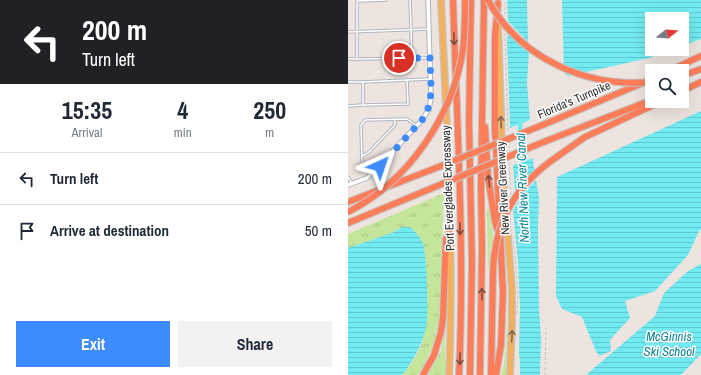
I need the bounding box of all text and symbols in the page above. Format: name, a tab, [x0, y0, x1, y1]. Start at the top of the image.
text: 200 m	[82, 11, 147, 49]
north arrow	[645, 12, 689, 56]
map controls	[645, 12, 689, 108]
icon: left	[16, 16, 68, 68]
one-way arrow	[451, 32, 458, 45]
pin	[382, 41, 416, 75]
text: Turn left	[82, 47, 135, 72]
icon: arrive	[388, 47, 410, 69]
button: search	[645, 64, 689, 108]
street label: Florida's Turnpike	[535, 77, 613, 123]
text: 15:35	[62, 94, 112, 126]
text: 4	[177, 94, 188, 126]
text: 250	[253, 94, 286, 126]
one-way arrow	[497, 116, 505, 129]
text: Arrival	[72, 124, 102, 141]
text: min	[174, 124, 192, 141]
text: m	[265, 124, 274, 141]
street label: Port Everglades Expressway	[438, 125, 458, 251]
water label: North New River Canal	[512, 132, 533, 243]
street label: New River Greenway	[493, 141, 513, 235]
position arrow	[359, 145, 401, 187]
icon: left	[16, 168, 38, 190]
text: Turn left	[50, 168, 98, 189]
text: 200 m	[298, 168, 332, 189]
one-way arrow	[485, 175, 493, 188]
icon: arrive	[16, 220, 38, 242]
text: Arrive at destination	[50, 220, 169, 241]
text: 50 m	[305, 220, 332, 241]
one-way arrow	[457, 222, 464, 235]
one-way arrow	[478, 288, 486, 301]
button: Exit	[16, 321, 170, 367]
button: Share	[178, 321, 332, 367]
water label: McGinnis Ski School	[644, 328, 695, 360]
one-way arrow	[508, 330, 515, 343]
one-way arrow	[456, 352, 463, 365]

